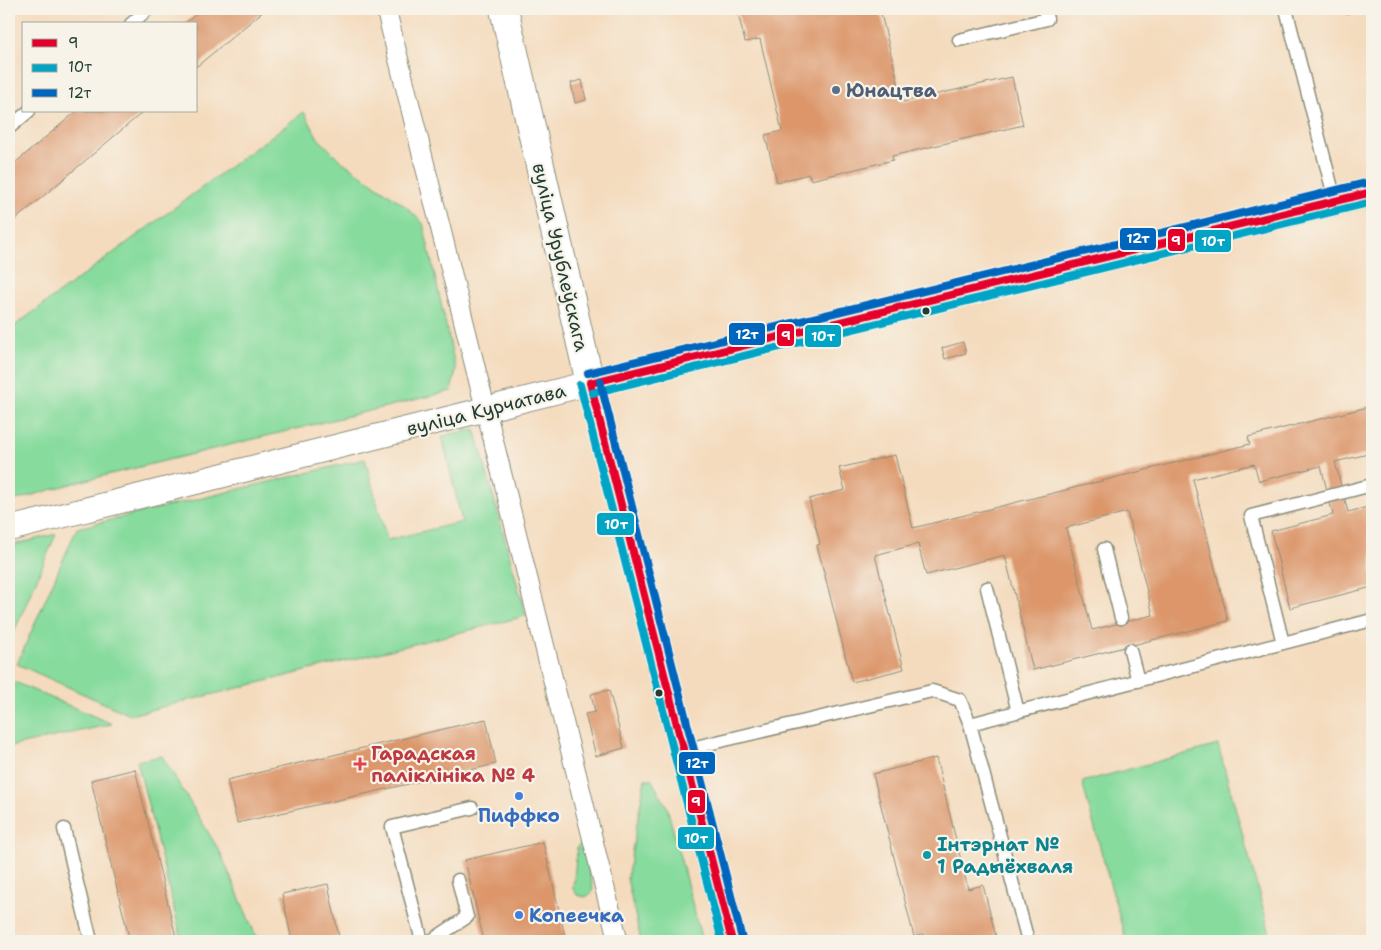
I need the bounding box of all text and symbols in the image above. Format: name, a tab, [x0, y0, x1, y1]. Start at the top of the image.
legend	[22, 22, 198, 112]
text: 9	[68, 33, 79, 53]
text: 10т	[68, 57, 92, 77]
place label: Юнацтва	[846, 78, 937, 103]
text: 12т	[68, 83, 91, 103]
marker: Юнацтва	[830, 84, 842, 96]
street label: вуліца Урублеўскага	[527, 160, 594, 354]
line badge: 12т	[1119, 227, 1157, 251]
line badge: 9	[1167, 228, 1186, 252]
text: 12т	[1126, 229, 1150, 247]
line badge: 10т	[1194, 229, 1232, 253]
text: 9	[1171, 231, 1181, 249]
text: 10т	[1201, 232, 1226, 250]
unlabelled marker	[921, 306, 931, 316]
line badge: 12т	[728, 322, 766, 346]
line badge: 9	[776, 323, 795, 347]
line badge: 10т	[804, 324, 842, 348]
text: 12т	[735, 325, 759, 343]
text: 9	[781, 326, 791, 344]
text: 10т	[811, 327, 836, 345]
street label: вуліца Курчатава	[404, 378, 569, 441]
line badge: 10т	[596, 512, 635, 536]
text: 10т	[604, 515, 629, 533]
unlabelled marker	[654, 688, 664, 698]
place label: Гарадская паліклініка № 4	[371, 741, 536, 788]
line badge: 12т	[678, 751, 716, 775]
text: 12т	[685, 754, 709, 772]
marker: Гарадская паліклініка № 4	[353, 757, 367, 771]
line badge: 9	[687, 789, 706, 814]
marker: Пиффко	[513, 790, 525, 802]
text: 9	[691, 792, 701, 810]
place label: Пиффко	[478, 803, 560, 828]
line badge: 10т	[677, 826, 715, 850]
text: 10т	[684, 829, 709, 847]
place label: Інтэрнат № 1 Радыёхваля	[937, 832, 1073, 879]
marker: Інтэрнат № 1 Радыёхваля	[921, 849, 933, 861]
place label: Копеечка	[529, 903, 624, 928]
marker: Копеечка	[513, 909, 525, 921]

